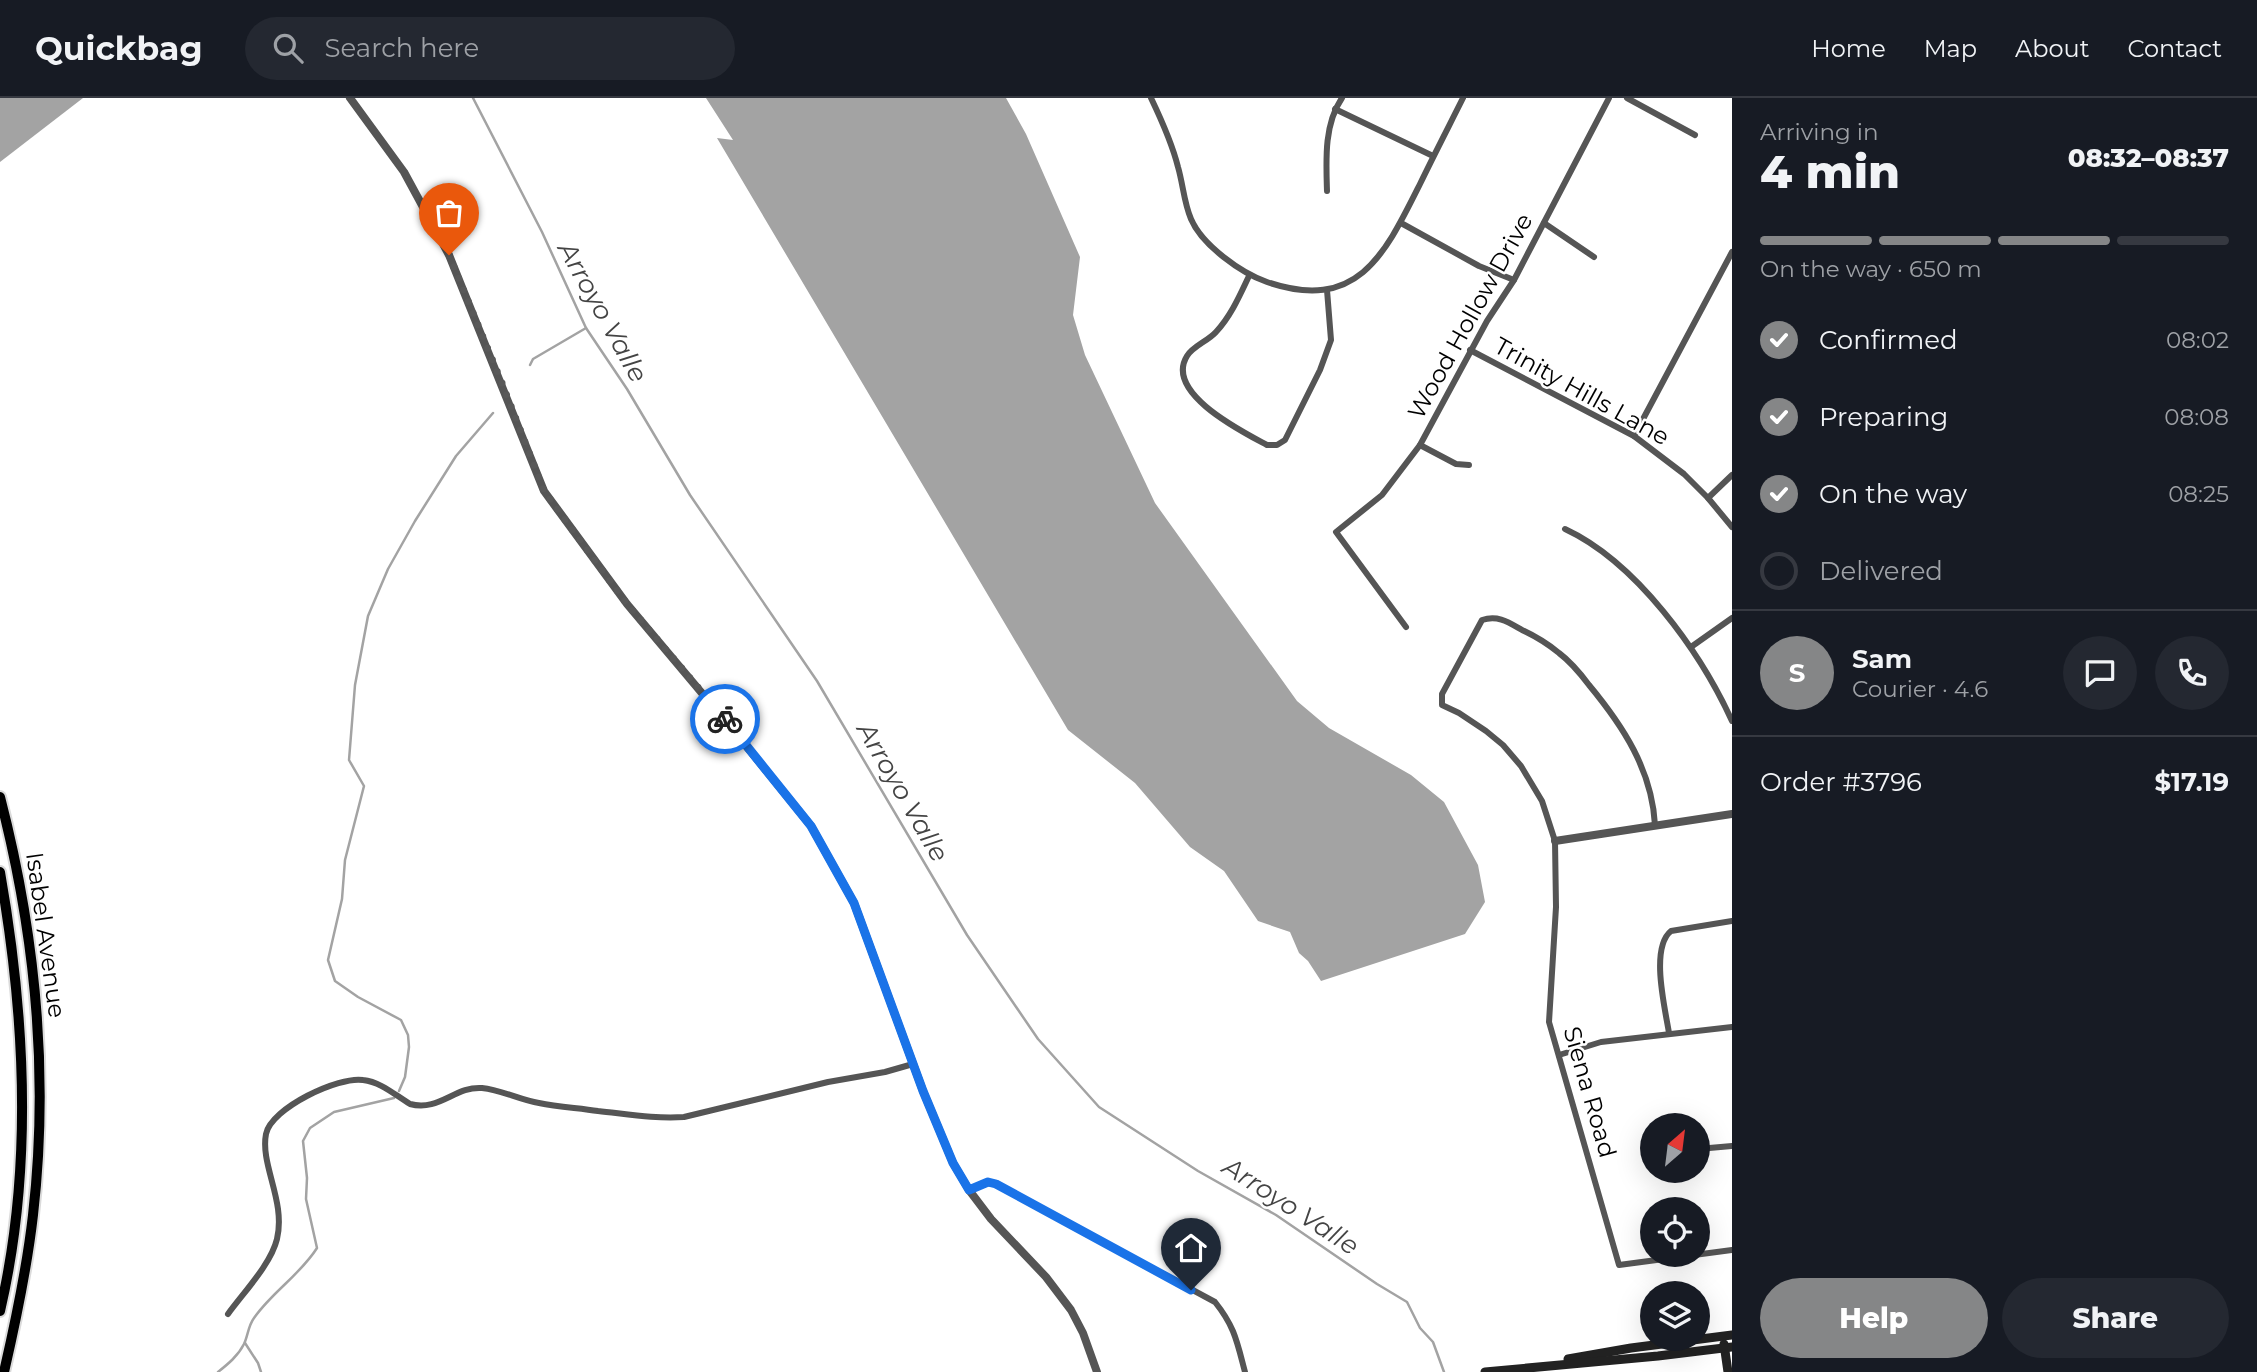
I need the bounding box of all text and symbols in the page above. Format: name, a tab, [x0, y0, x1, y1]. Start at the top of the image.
search box	[245, 17, 735, 80]
text: Quickbag	[35, 28, 203, 68]
icon: search	[269, 29, 307, 67]
text: Search here	[325, 32, 479, 64]
text: Home	[1811, 34, 1886, 63]
text: Map	[1924, 34, 1977, 63]
text: About	[2015, 34, 2089, 63]
text: Contact	[2127, 34, 2222, 63]
text: Arriving in	[1760, 118, 1879, 146]
text: 08:32–08:37	[2068, 142, 2229, 174]
text: 4 min	[1760, 143, 1900, 200]
pin	[419, 183, 479, 255]
icon: bag	[430, 194, 468, 232]
street label: Wood Hollow Drive	[1401, 208, 1539, 424]
water label: Arroyo Valle	[550, 234, 655, 388]
text: On the way · 650 m	[1760, 255, 1982, 283]
icon: check	[1760, 321, 1798, 359]
text: Confirmed	[1819, 324, 1958, 356]
text: 08:02	[2166, 326, 2229, 354]
street label: Trinity Hills Lane	[1489, 331, 1675, 451]
icon: check	[1760, 398, 1798, 436]
text: Preparing	[1819, 401, 1948, 433]
text: 08:08	[2164, 403, 2229, 431]
icon: check	[1760, 475, 1798, 513]
text: On the way	[1819, 478, 1967, 510]
text: 08:25	[2168, 480, 2229, 508]
text: Delivered	[1819, 555, 1943, 587]
button: chat	[2063, 636, 2137, 710]
button: phone	[2155, 636, 2229, 710]
text: Sam	[1852, 643, 1912, 675]
text: S	[1789, 657, 1805, 689]
text: Courier · 4.6	[1852, 675, 1988, 703]
courier	[690, 684, 760, 754]
icon: bike	[706, 700, 744, 738]
water label: Arroyo Valle	[849, 715, 956, 867]
text: Order #3796	[1760, 766, 1922, 798]
text: $17.19	[2154, 766, 2229, 798]
street label: Isabel Avenue	[20, 850, 72, 1020]
street label: Siena Road	[1557, 1023, 1623, 1161]
north arrow	[1640, 1113, 1710, 1183]
map controls	[1640, 1113, 1710, 1351]
water label: Arroyo Valle	[1215, 1149, 1365, 1262]
button: locate	[1640, 1197, 1710, 1267]
pin	[1161, 1218, 1221, 1290]
icon: home	[1172, 1229, 1210, 1267]
button: Help	[1760, 1278, 1988, 1358]
button: Share	[2002, 1278, 2229, 1358]
button: layers	[1640, 1281, 1710, 1351]

